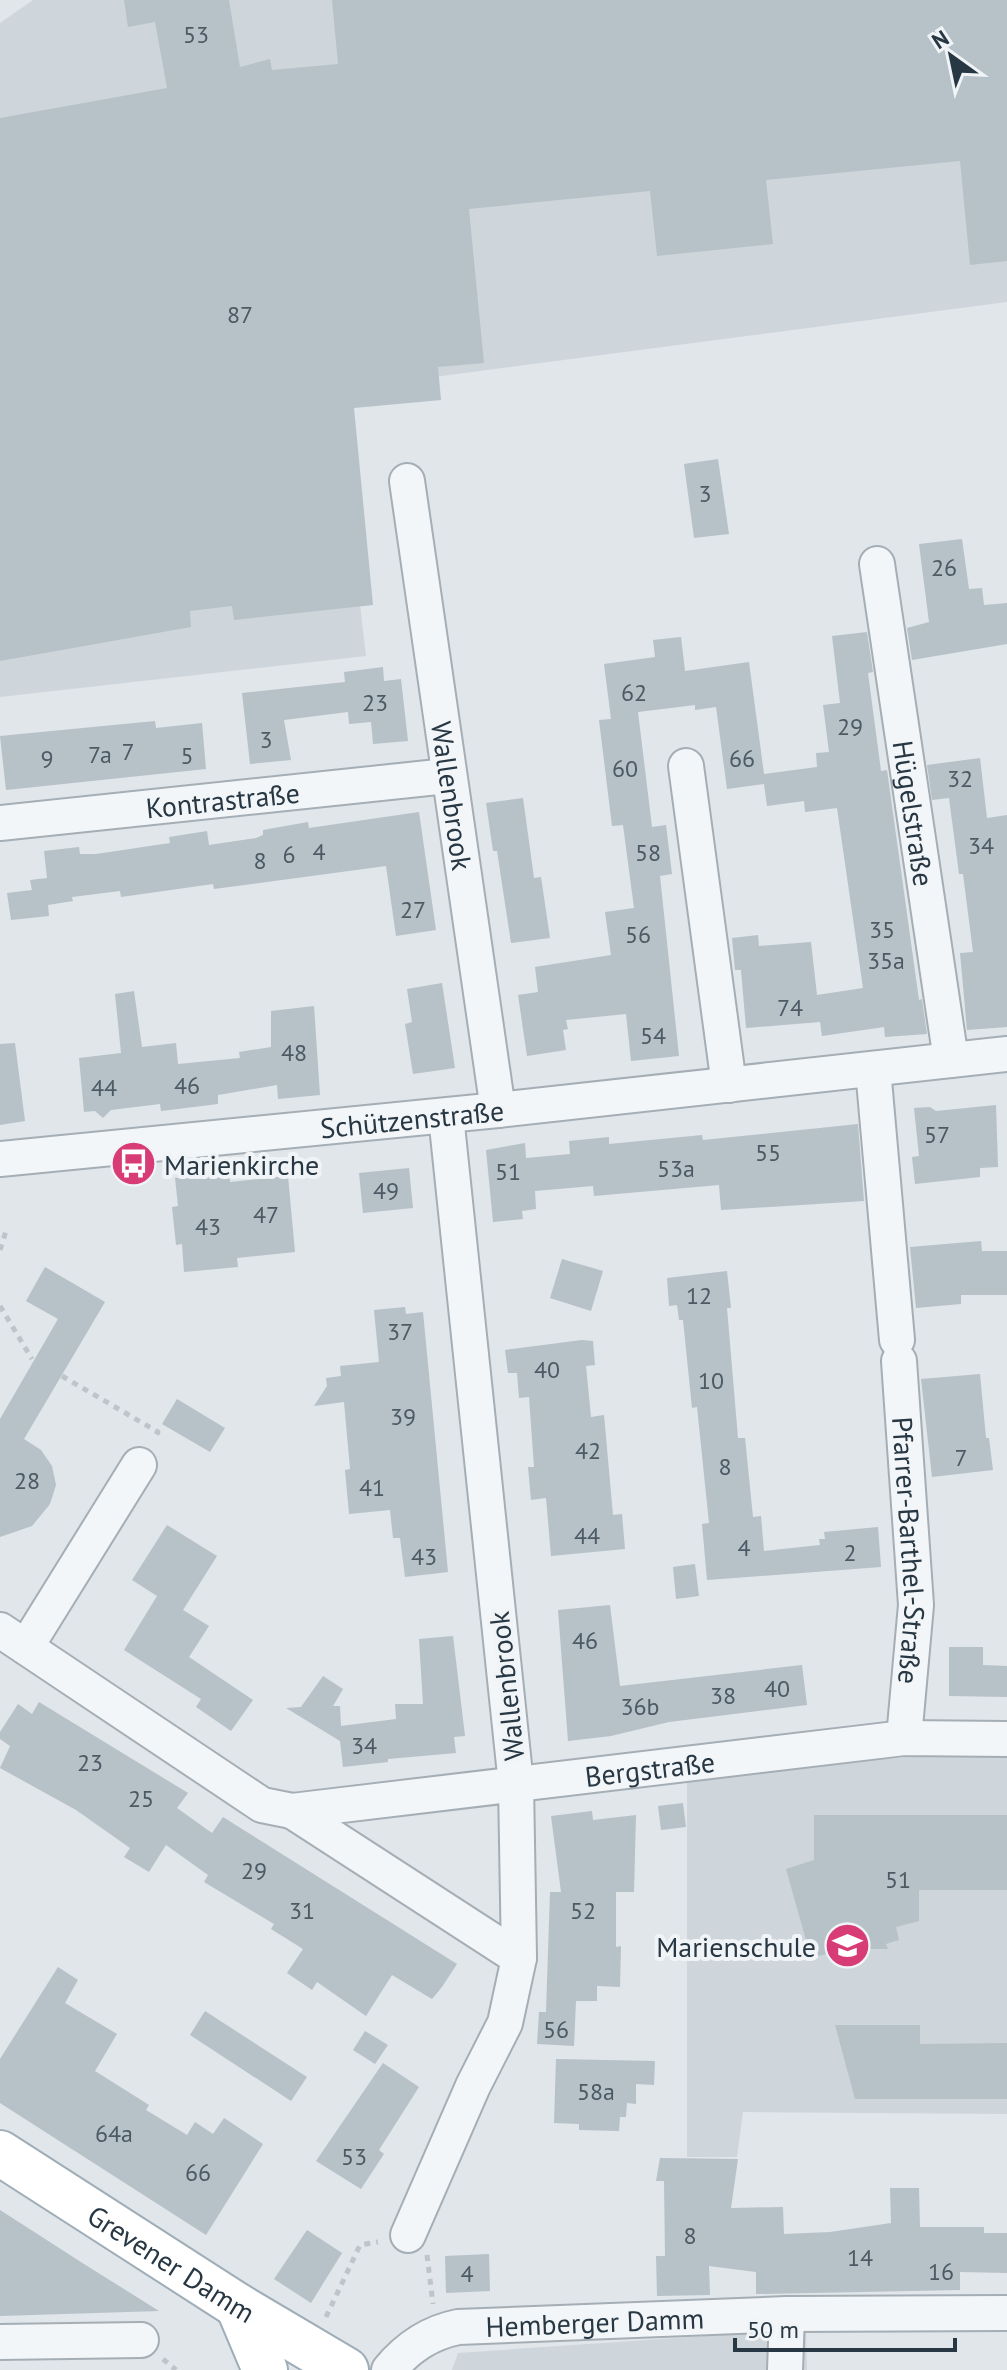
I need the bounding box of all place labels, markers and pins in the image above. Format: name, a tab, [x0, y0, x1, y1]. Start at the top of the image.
bus stop icon: Marienkirche	[109, 1140, 157, 1188]
place label: Marienkirche	[164, 1146, 319, 1183]
school or university icon: Marienschule	[823, 1922, 871, 1970]
place label: Marienschule	[656, 1928, 816, 1965]

